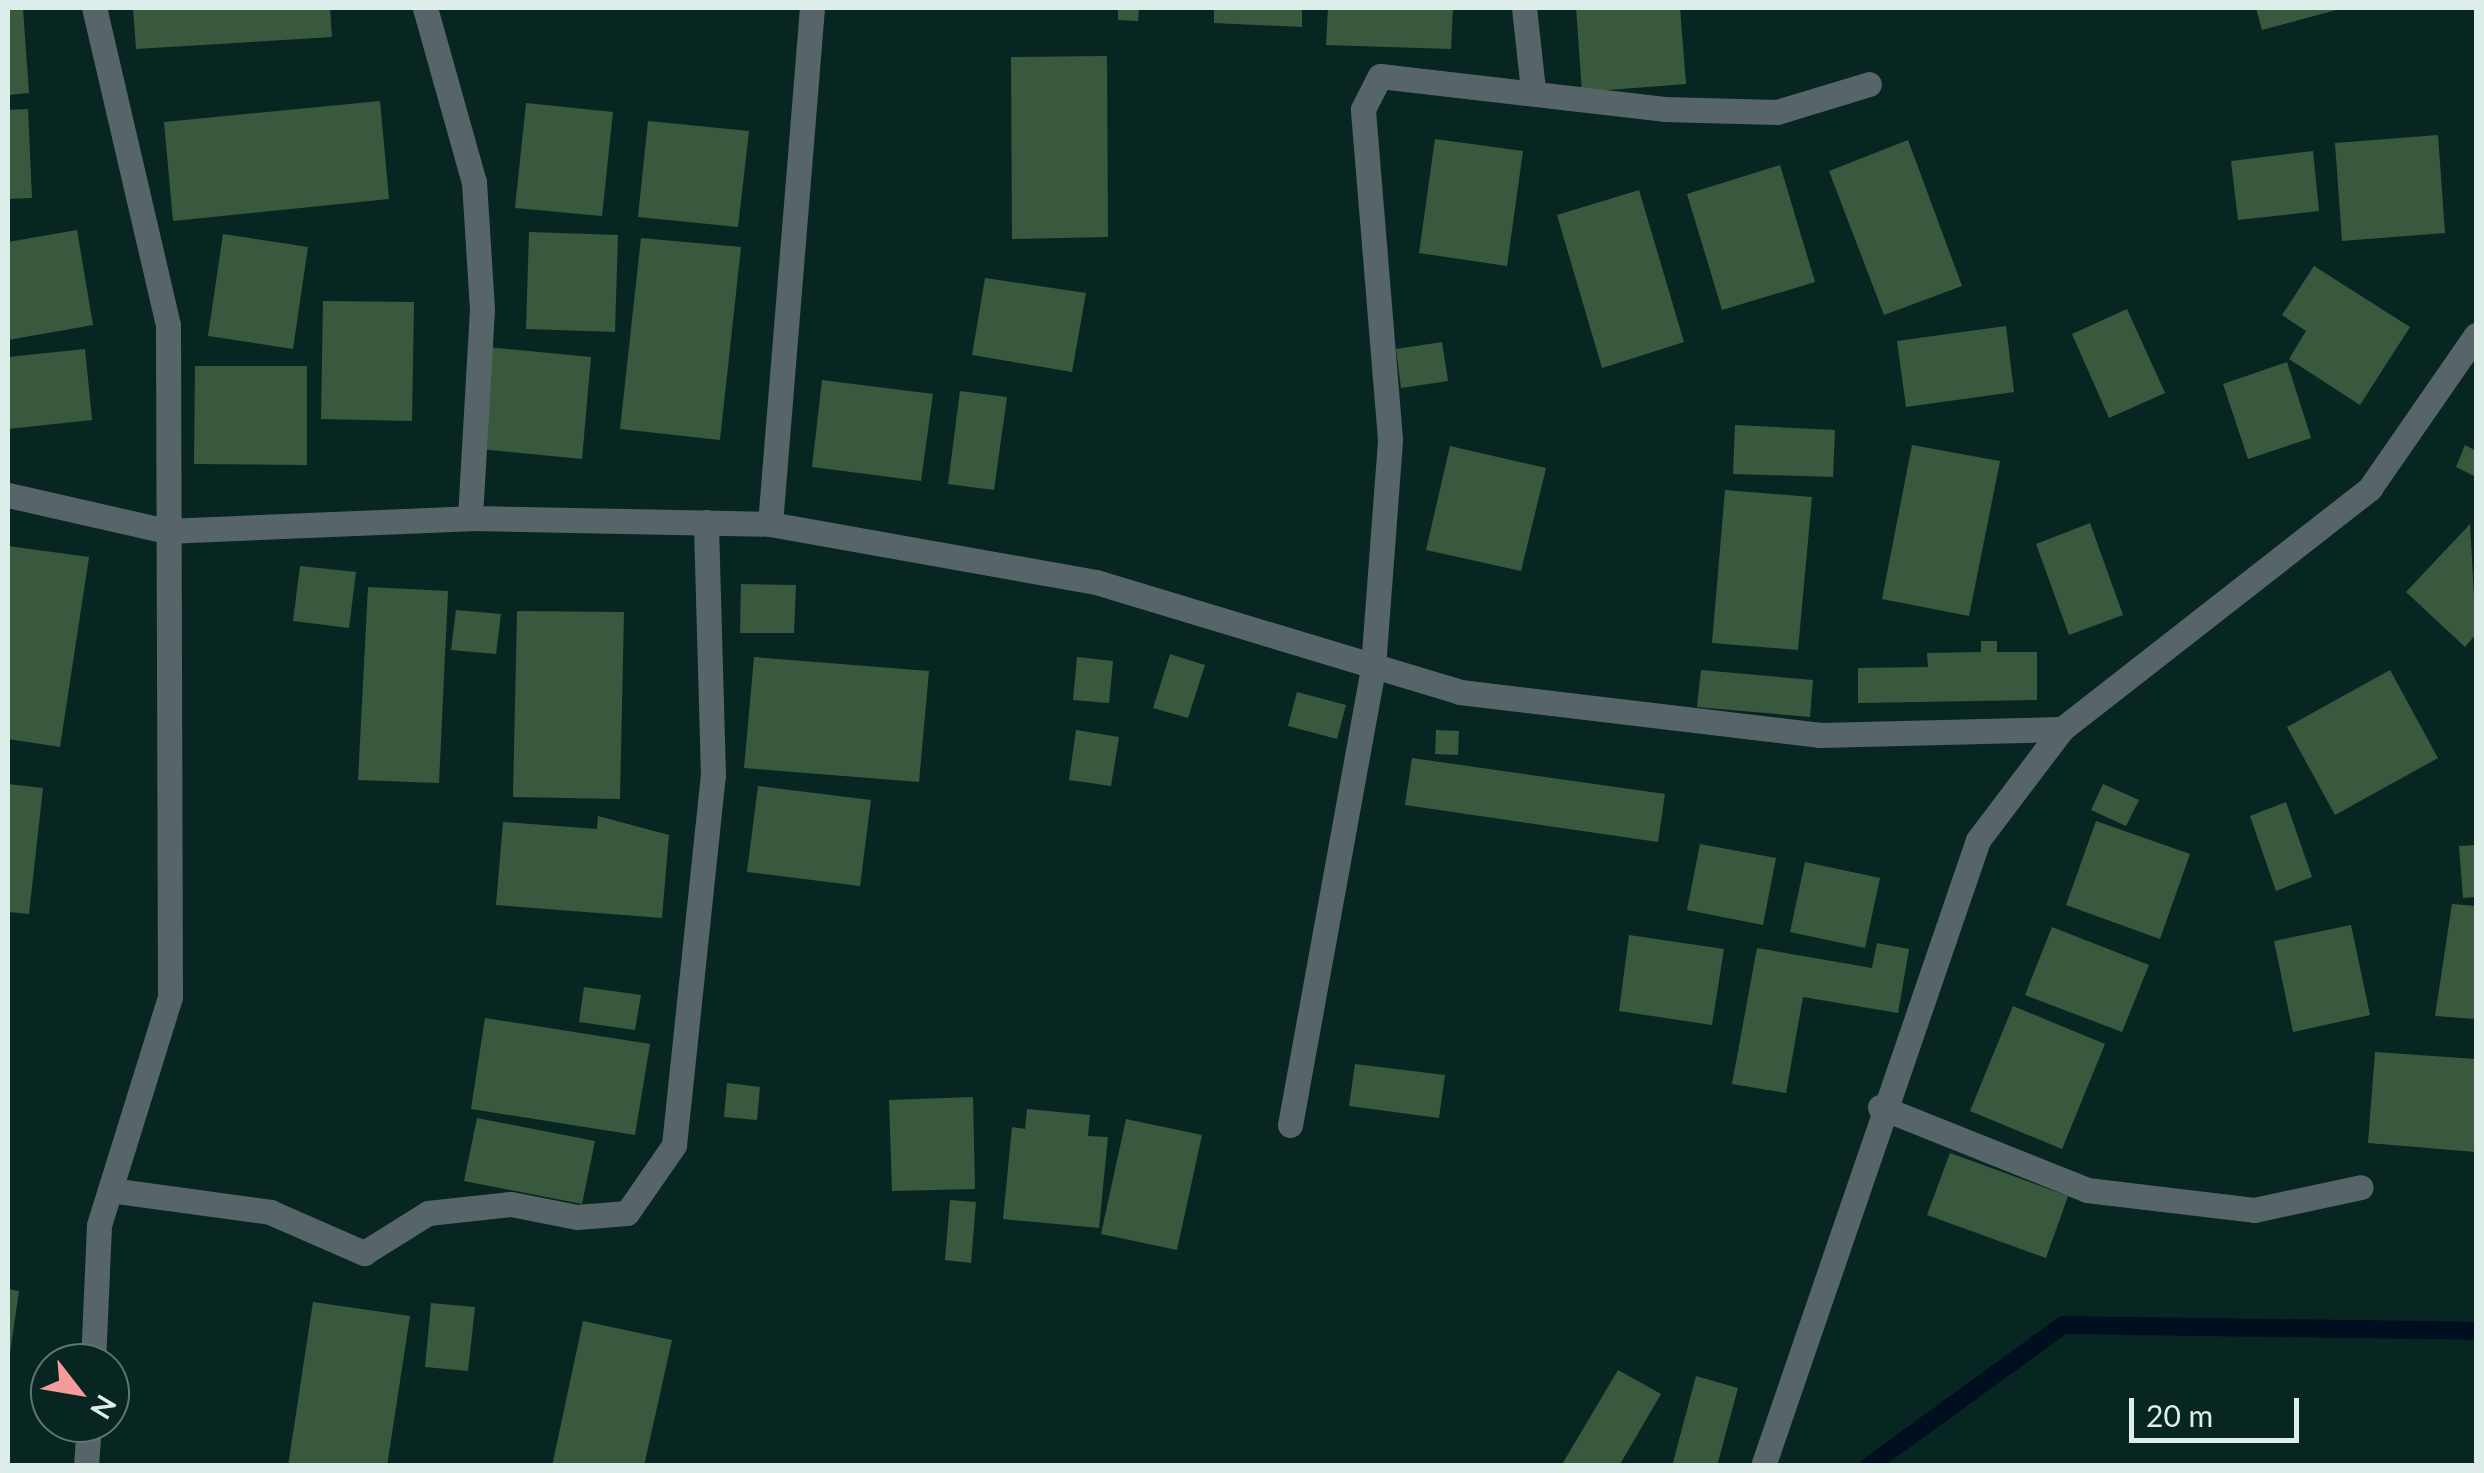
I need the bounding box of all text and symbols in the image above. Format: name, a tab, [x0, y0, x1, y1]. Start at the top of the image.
north arrow	[30, 1343, 130, 1443]
scale bar	[2134, 1378, 2304, 1440]
text: N	[84, 1389, 124, 1425]
text: 20 m	[2146, 1397, 2213, 1433]

